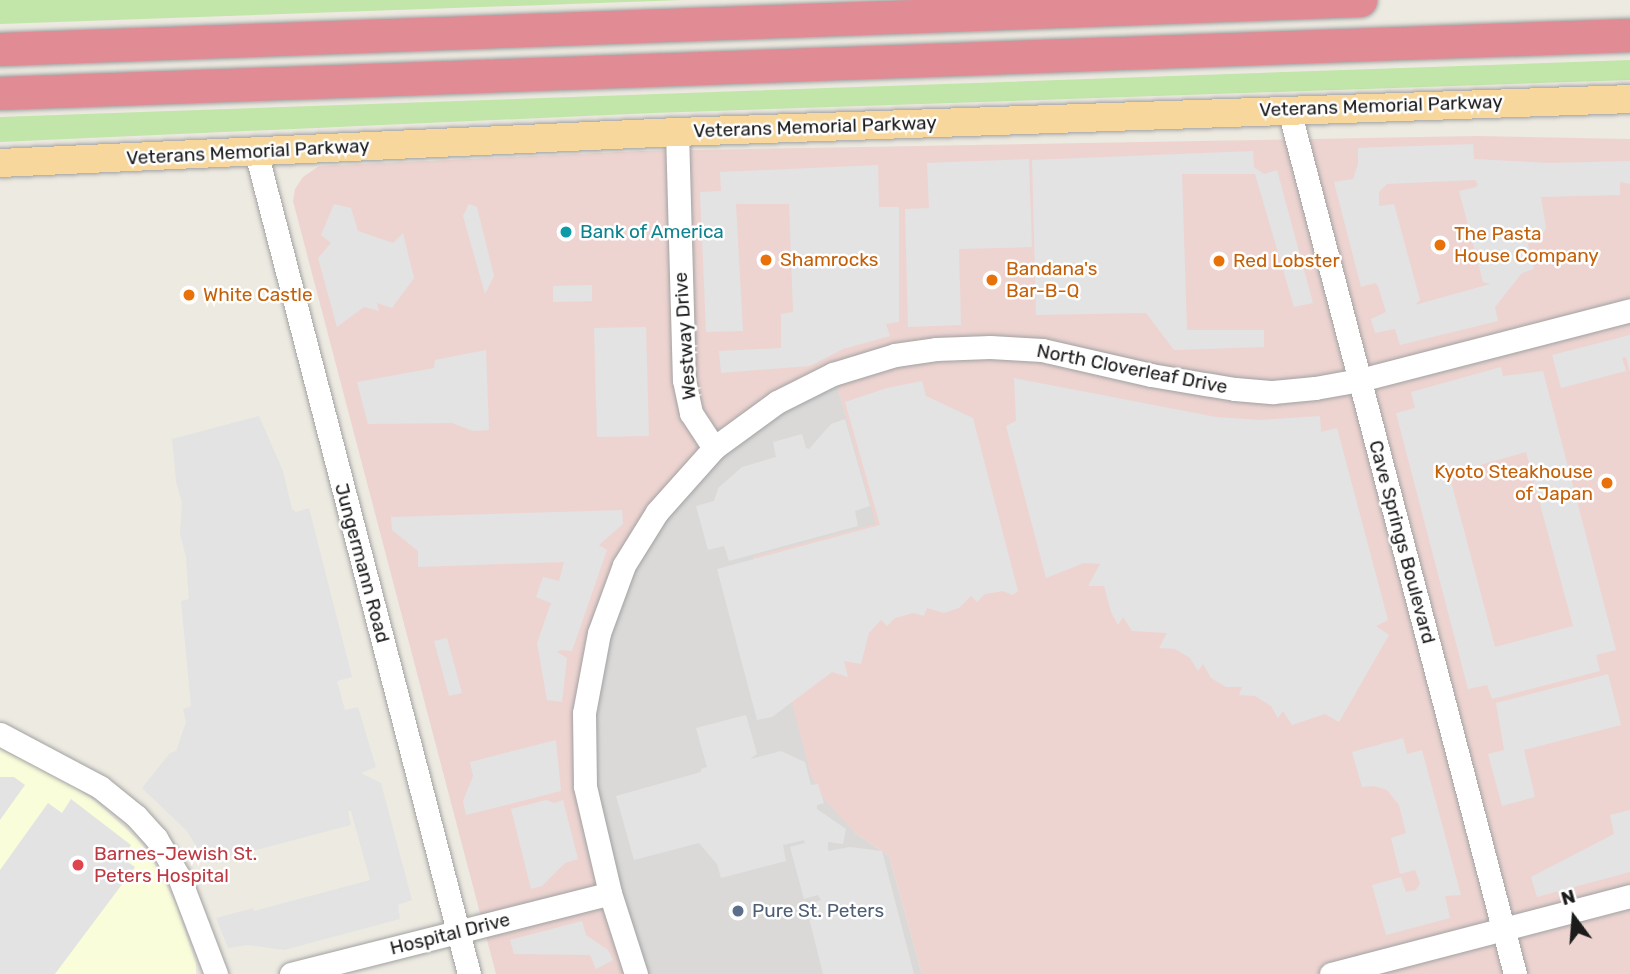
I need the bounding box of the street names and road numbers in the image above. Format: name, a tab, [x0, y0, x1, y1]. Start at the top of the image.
street label: Veterans Memorial Parkway	[1259, 90, 1503, 122]
street label: Veterans Memorial Parkway	[693, 111, 937, 143]
street label: Veterans Memorial Parkway	[126, 134, 370, 170]
street label: Westway Drive	[669, 271, 701, 401]
street label: North Cloverleaf Drive	[1035, 339, 1229, 399]
street label: Cave Springs Boulevard	[1364, 438, 1440, 646]
street label: Jungermann Road	[330, 481, 394, 645]
street label: Hospital Drive	[388, 908, 512, 960]

